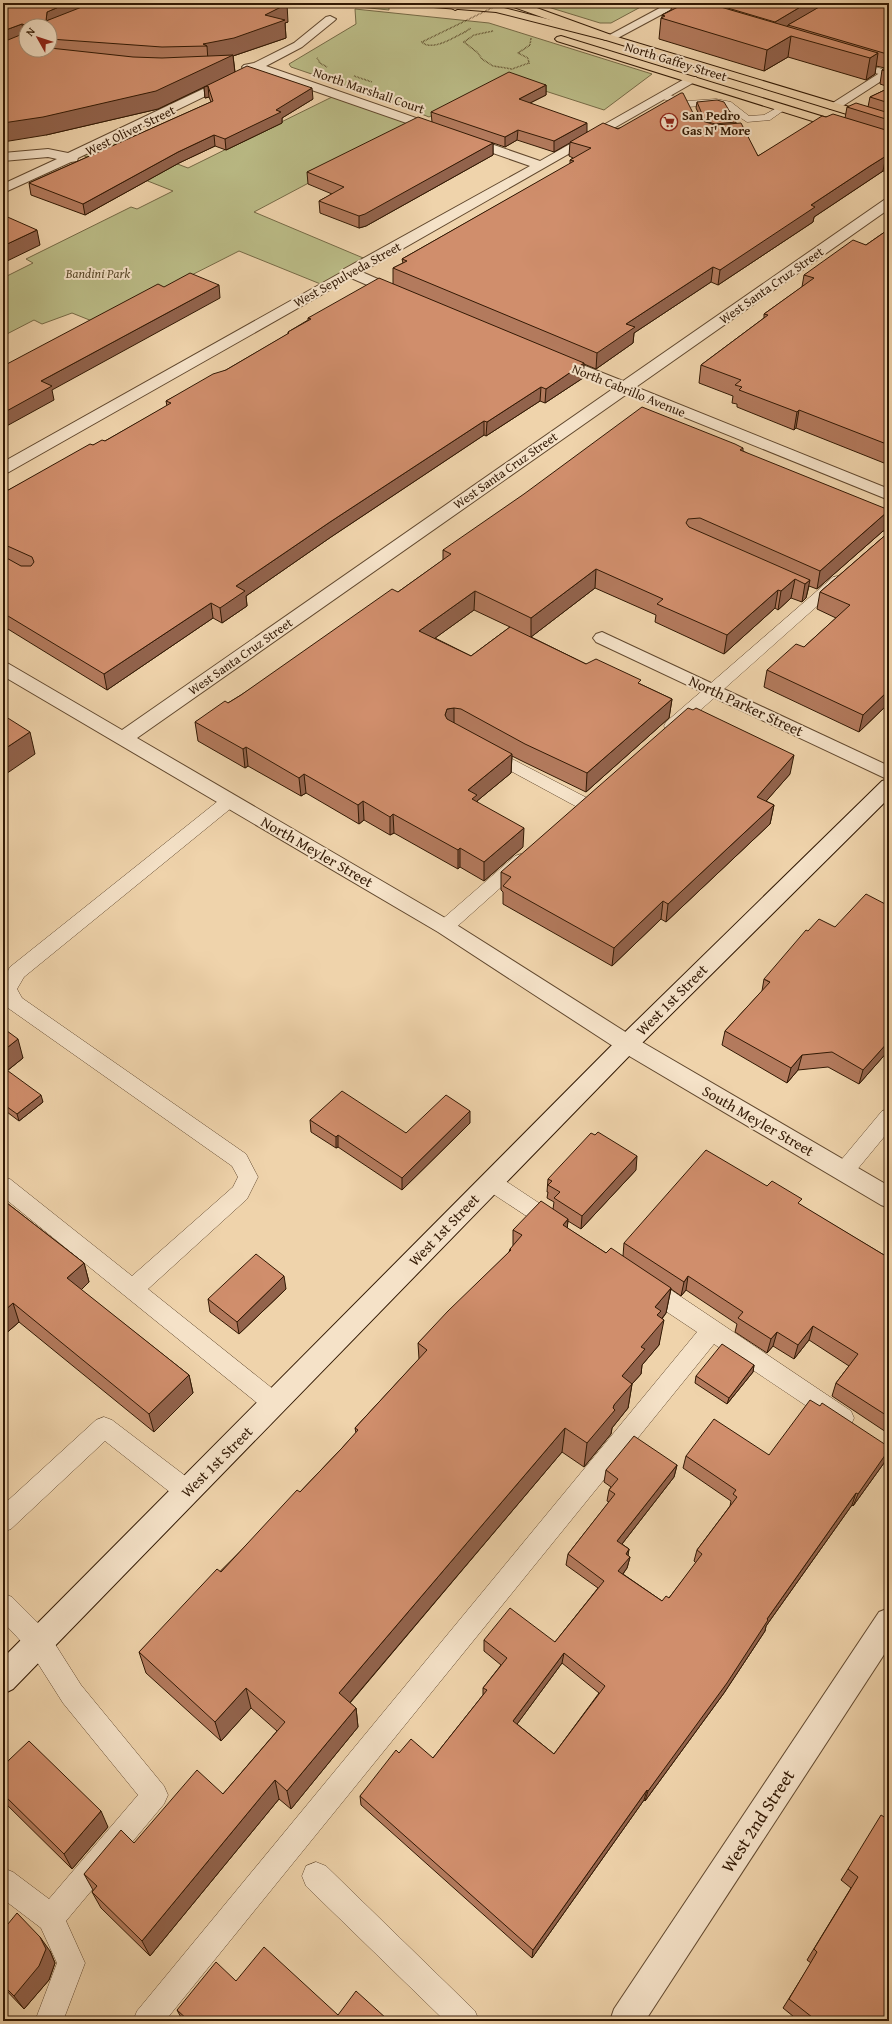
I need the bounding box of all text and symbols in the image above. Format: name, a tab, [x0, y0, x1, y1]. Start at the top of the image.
north arrow	[18, 18, 58, 58]
text: N	[22, 23, 39, 40]
street label: North Gaffey Street	[623, 37, 730, 86]
street label: North Marshall Court	[310, 62, 428, 119]
street label: West Oliver Street	[82, 100, 179, 160]
place label: San Pedro Gas N' More	[682, 106, 750, 140]
supermarket icon: San Pedro Gas N' More	[659, 112, 679, 132]
street label: West Sepulveda Street	[290, 237, 405, 312]
street label: West Santa Cruz Street	[715, 242, 828, 329]
park label: Bandini Park	[65, 264, 130, 283]
street label: North Cabrillo Avenue	[569, 359, 688, 422]
street label: West Santa Cruz Street	[449, 427, 562, 514]
street label: West Santa Cruz Street	[184, 613, 297, 700]
street label: North Parker Street	[686, 670, 807, 742]
street label: North Meyler Street	[257, 811, 378, 893]
street label: West 1st Street	[631, 959, 713, 1040]
street label: South Meyler Street	[699, 1080, 818, 1161]
street label: West 1st Street	[404, 1188, 484, 1271]
street label: West 1st Street	[176, 1421, 258, 1502]
street label: West 2nd Street	[714, 1763, 801, 1878]

